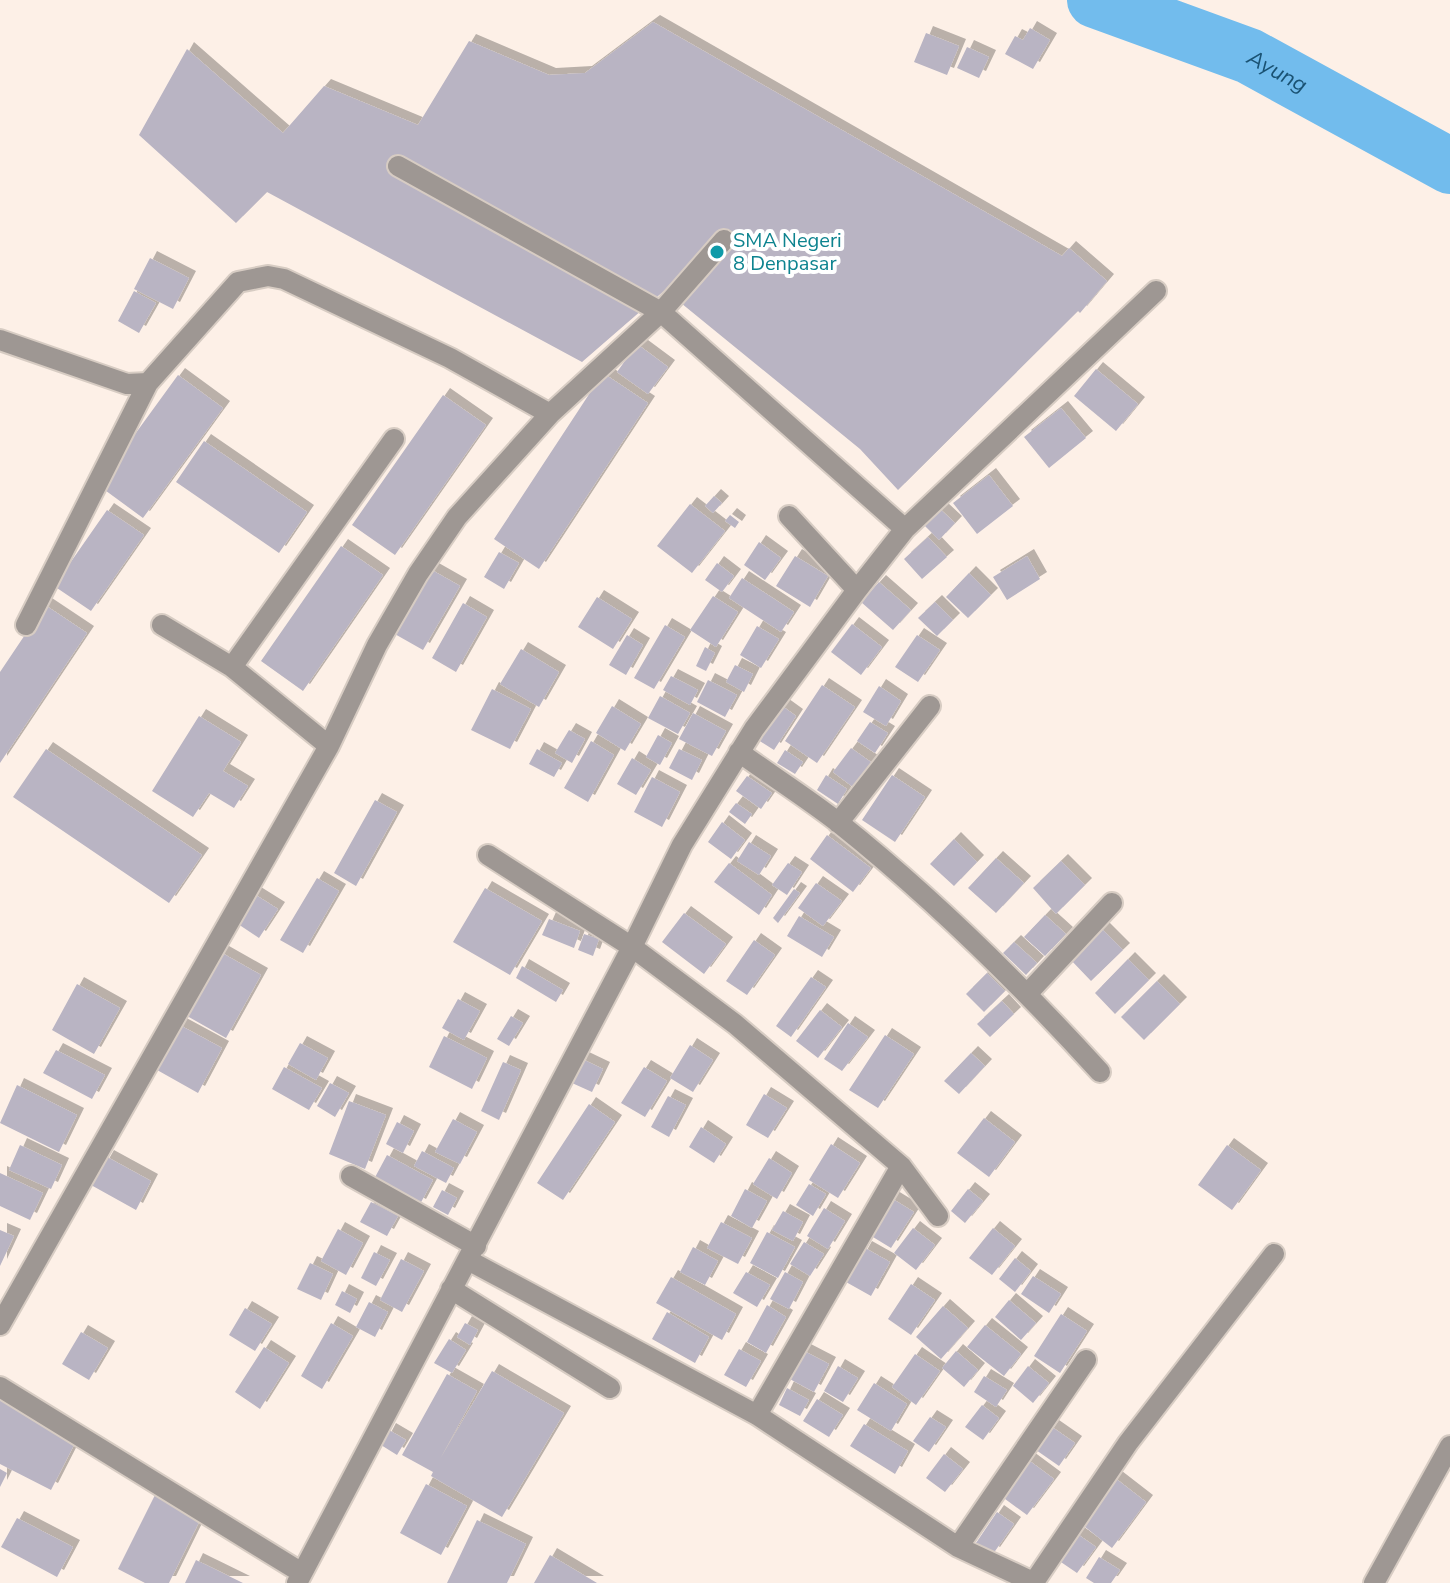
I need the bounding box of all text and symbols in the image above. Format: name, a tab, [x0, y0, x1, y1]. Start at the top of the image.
water label: Ayung	[1241, 42, 1313, 100]
place label: SMA Negeri 8 Denpasar	[733, 227, 842, 277]
marker: SMA Negeri 8 Denpasar	[708, 243, 726, 261]

